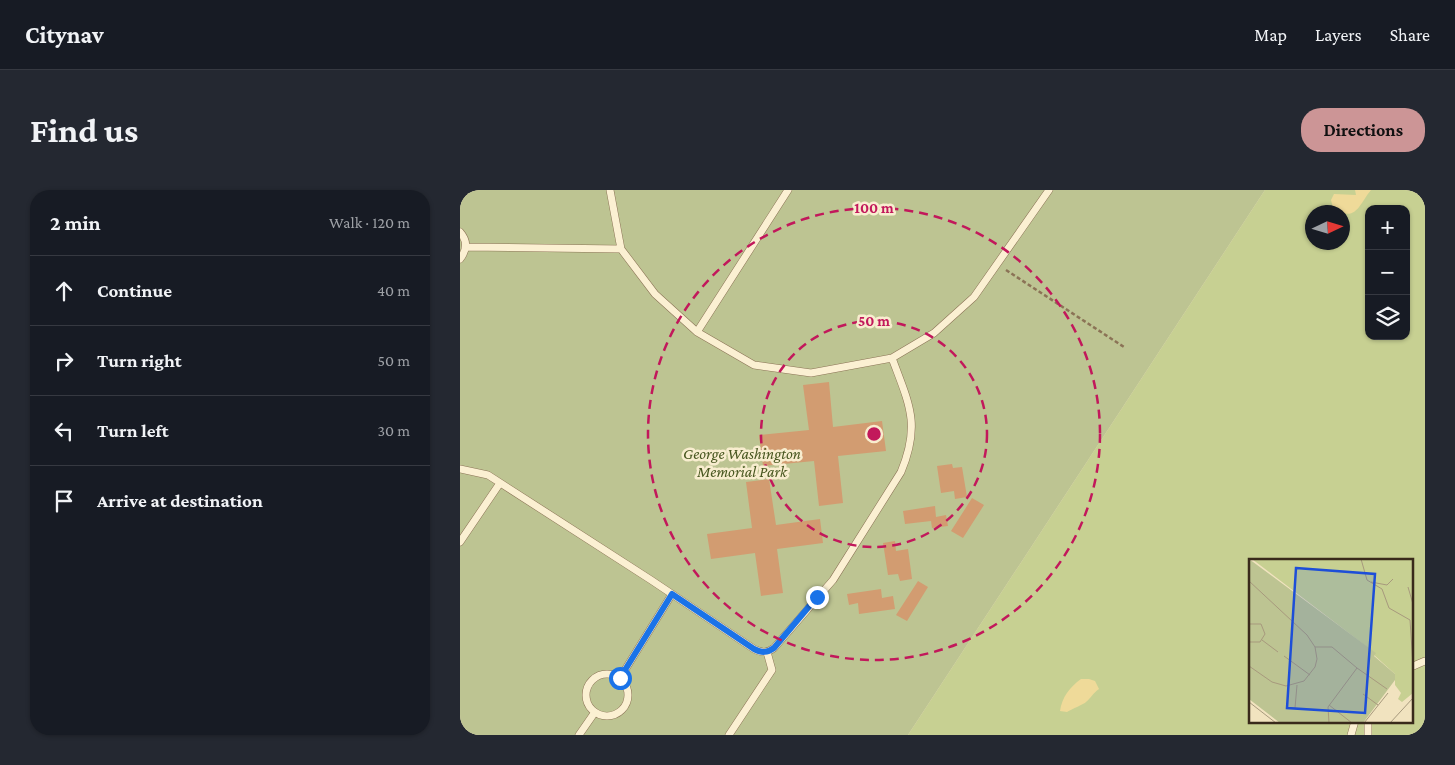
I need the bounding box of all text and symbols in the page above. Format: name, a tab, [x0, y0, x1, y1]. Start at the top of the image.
text: Citynav	[25, 21, 104, 48]
text: Map	[1254, 25, 1287, 45]
text: Layers	[1315, 25, 1362, 45]
text: Share	[1390, 25, 1430, 45]
button: Directions	[1301, 108, 1425, 152]
text: Find us	[30, 111, 138, 150]
text: 100 m	[854, 200, 894, 216]
north arrow	[1305, 205, 1350, 250]
map controls	[1365, 205, 1410, 340]
button: +	[1365, 205, 1410, 250]
text: 2 min	[50, 211, 101, 235]
text: Walk · 120 m	[329, 214, 410, 231]
button: −	[1365, 250, 1410, 295]
icon: ahead	[50, 277, 78, 305]
text: Continue	[97, 280, 172, 301]
text: 40 m	[377, 282, 410, 299]
button: layers	[1365, 295, 1410, 340]
text: 50 m	[858, 313, 890, 329]
icon: right	[50, 347, 78, 375]
text: Turn right	[97, 350, 182, 371]
text: 50 m	[378, 352, 410, 369]
icon: left	[50, 417, 78, 445]
text: Turn left	[97, 420, 169, 441]
text: 30 m	[378, 422, 410, 439]
centre of rings	[865, 425, 883, 443]
park label: George Washington Memorial Park	[683, 445, 801, 480]
icon: arrive	[50, 487, 78, 515]
text: Arrive at destination	[97, 490, 263, 511]
inset map	[1249, 559, 1412, 722]
route end	[806, 586, 829, 609]
route start	[609, 667, 632, 690]

